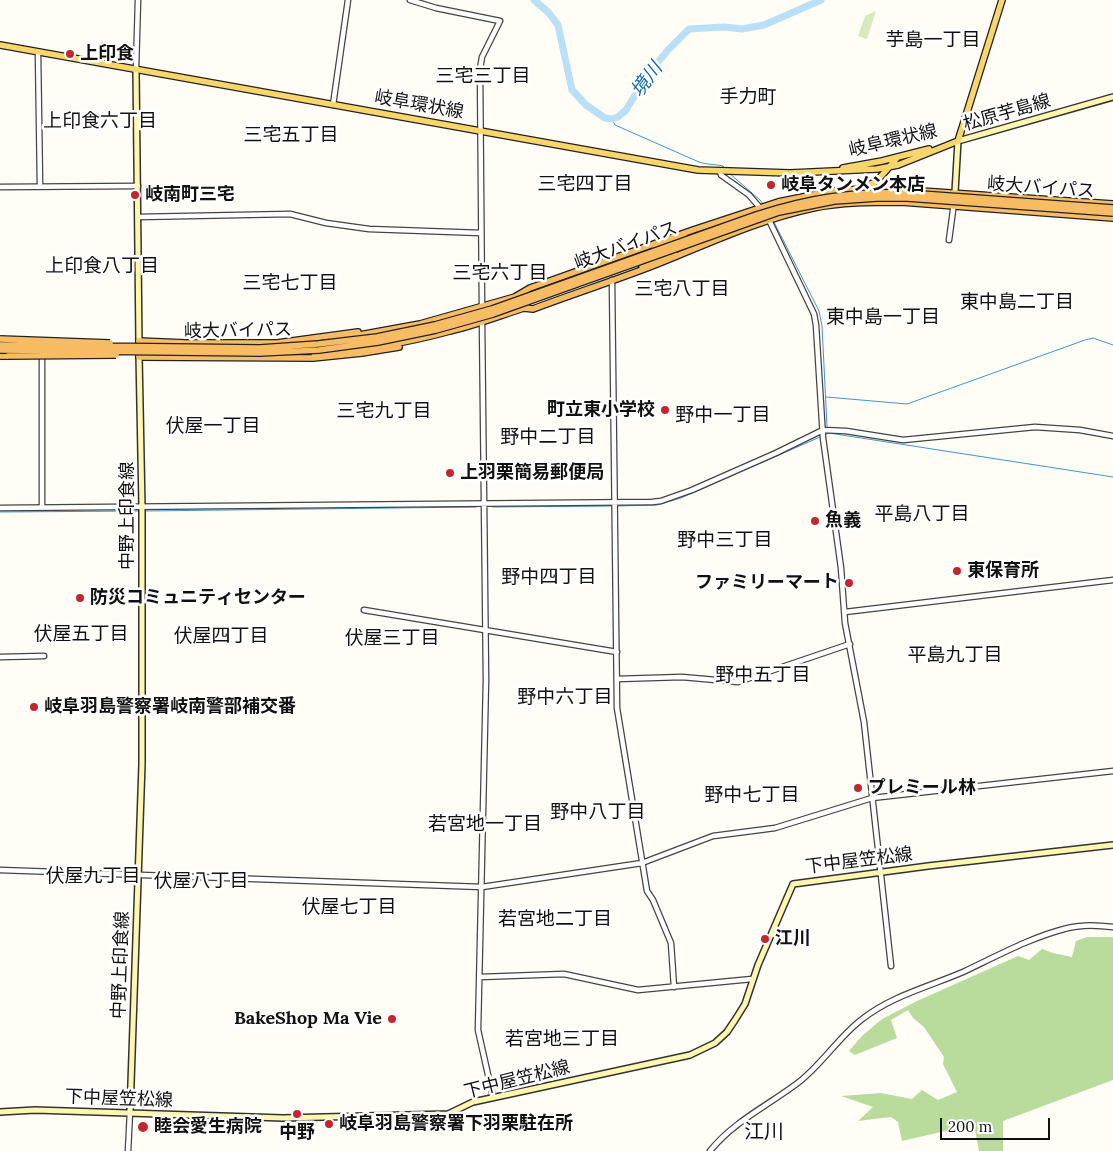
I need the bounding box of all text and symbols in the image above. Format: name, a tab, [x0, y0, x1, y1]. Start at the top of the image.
district label: 芋島一丁目	[886, 30, 980, 52]
place label: 上印食	[80, 43, 134, 65]
marker: 上印食	[64, 48, 76, 60]
water label: 境川	[627, 58, 667, 102]
district label: 三宅三丁目	[436, 66, 530, 88]
street label: 岐阜環状線	[373, 87, 465, 123]
district label: 手力町	[720, 87, 776, 109]
street label: 松原芋島線	[961, 90, 1053, 136]
district label: 上印食六丁目	[43, 111, 157, 133]
street label: 岐阜環状線	[847, 120, 939, 162]
district label: 三宅五丁目	[244, 125, 338, 147]
street label: 岐大バイパス	[986, 173, 1096, 203]
district label: 三宅四丁目	[538, 174, 632, 196]
place label: 岐阜タンメン本店	[781, 174, 925, 196]
marker: 岐阜タンメン本店	[765, 179, 777, 191]
place label: 岐南町三宅	[145, 184, 235, 206]
marker: 岐南町三宅	[129, 189, 141, 201]
street label: 岐大バイパス	[572, 217, 680, 275]
district label: 上印食八丁目	[45, 256, 159, 278]
district label: 三宅六丁目	[453, 263, 547, 285]
district label: 三宅七丁目	[243, 273, 337, 295]
district label: 三宅八丁目	[635, 279, 729, 301]
district label: 東中島二丁目	[960, 292, 1074, 314]
district label: 東中島一丁目	[826, 307, 940, 329]
street label: 岐大バイパス	[184, 319, 292, 343]
place label: 町立東小学校	[547, 399, 655, 421]
district label: 三宅九丁目	[337, 401, 431, 423]
marker: 町立東小学校	[659, 404, 671, 416]
district label: 野中一丁目	[676, 405, 770, 427]
district label: 伏屋一丁目	[166, 416, 260, 438]
district label: 野中二丁目	[501, 427, 595, 449]
street label: 中野上印食線	[117, 462, 139, 570]
place label: 上羽栗簡易郵便局	[460, 462, 604, 484]
marker: 上羽栗簡易郵便局	[444, 467, 456, 479]
district label: 平島八丁目	[875, 504, 969, 526]
place label: 魚義	[825, 510, 861, 532]
marker: 魚義	[809, 515, 821, 527]
district label: 野中三丁目	[678, 530, 772, 552]
place label: 東保育所	[967, 560, 1039, 582]
marker: 東保育所	[951, 565, 963, 577]
district label: 野中四丁目	[502, 567, 596, 589]
place label: ファミリーマート	[695, 572, 839, 594]
marker: ファミリーマート	[843, 577, 855, 589]
place label: 防災コミュニティセンター	[90, 587, 306, 609]
marker: 防災コミュニティセンター	[74, 592, 86, 604]
district label: 伏屋五丁目	[34, 624, 128, 646]
district label: 伏屋四丁目	[174, 626, 268, 648]
district label: 伏屋三丁目	[345, 628, 439, 650]
district label: 平島九丁目	[908, 645, 1002, 667]
district label: 野中五丁目	[716, 665, 810, 687]
district label: 野中六丁目	[518, 687, 612, 709]
place label: 岐阜羽島警察署岐南警部補交番	[44, 696, 296, 718]
marker: 岐阜羽島警察署岐南警部補交番	[28, 701, 40, 713]
place label: プレミール林	[868, 777, 976, 799]
marker: プレミール林	[852, 782, 864, 794]
district label: 野中七丁目	[705, 785, 799, 807]
district label: 野中八丁目	[551, 802, 645, 824]
district label: 若宮地一丁目	[428, 814, 542, 836]
street label: 下中屋笠松線	[804, 844, 914, 878]
district label: 伏屋九丁目	[46, 866, 140, 888]
district label: 伏屋八丁目	[154, 871, 248, 893]
district label: 伏屋七丁目	[302, 897, 396, 919]
district label: 若宮地二丁目	[498, 909, 612, 931]
street label: 中野上印食線	[108, 911, 134, 1019]
place label: 江川	[775, 928, 811, 950]
marker: 江川	[759, 933, 771, 945]
place label: BakeShop Ma Vie	[234, 1008, 382, 1030]
marker: BakeShop Ma Vie	[386, 1013, 398, 1025]
district label: 若宮地三丁目	[505, 1029, 619, 1051]
street label: 下中屋笠松線	[462, 1056, 572, 1104]
street label: 下中屋笠松線	[65, 1086, 173, 1112]
marker: 中野	[291, 1108, 303, 1120]
scale bar	[943, 1108, 1053, 1140]
place label: 岐阜羽島警察署下羽栗駐在所	[339, 1113, 573, 1135]
place label: 睦会愛生病院	[154, 1116, 262, 1138]
text: 200 m	[948, 1117, 992, 1136]
marker: 岐阜羽島警察署下羽栗駐在所	[323, 1118, 335, 1130]
marker: 睦会愛生病院	[136, 1120, 150, 1134]
district label: 江川	[744, 1120, 784, 1144]
place label: 中野	[279, 1122, 315, 1144]

